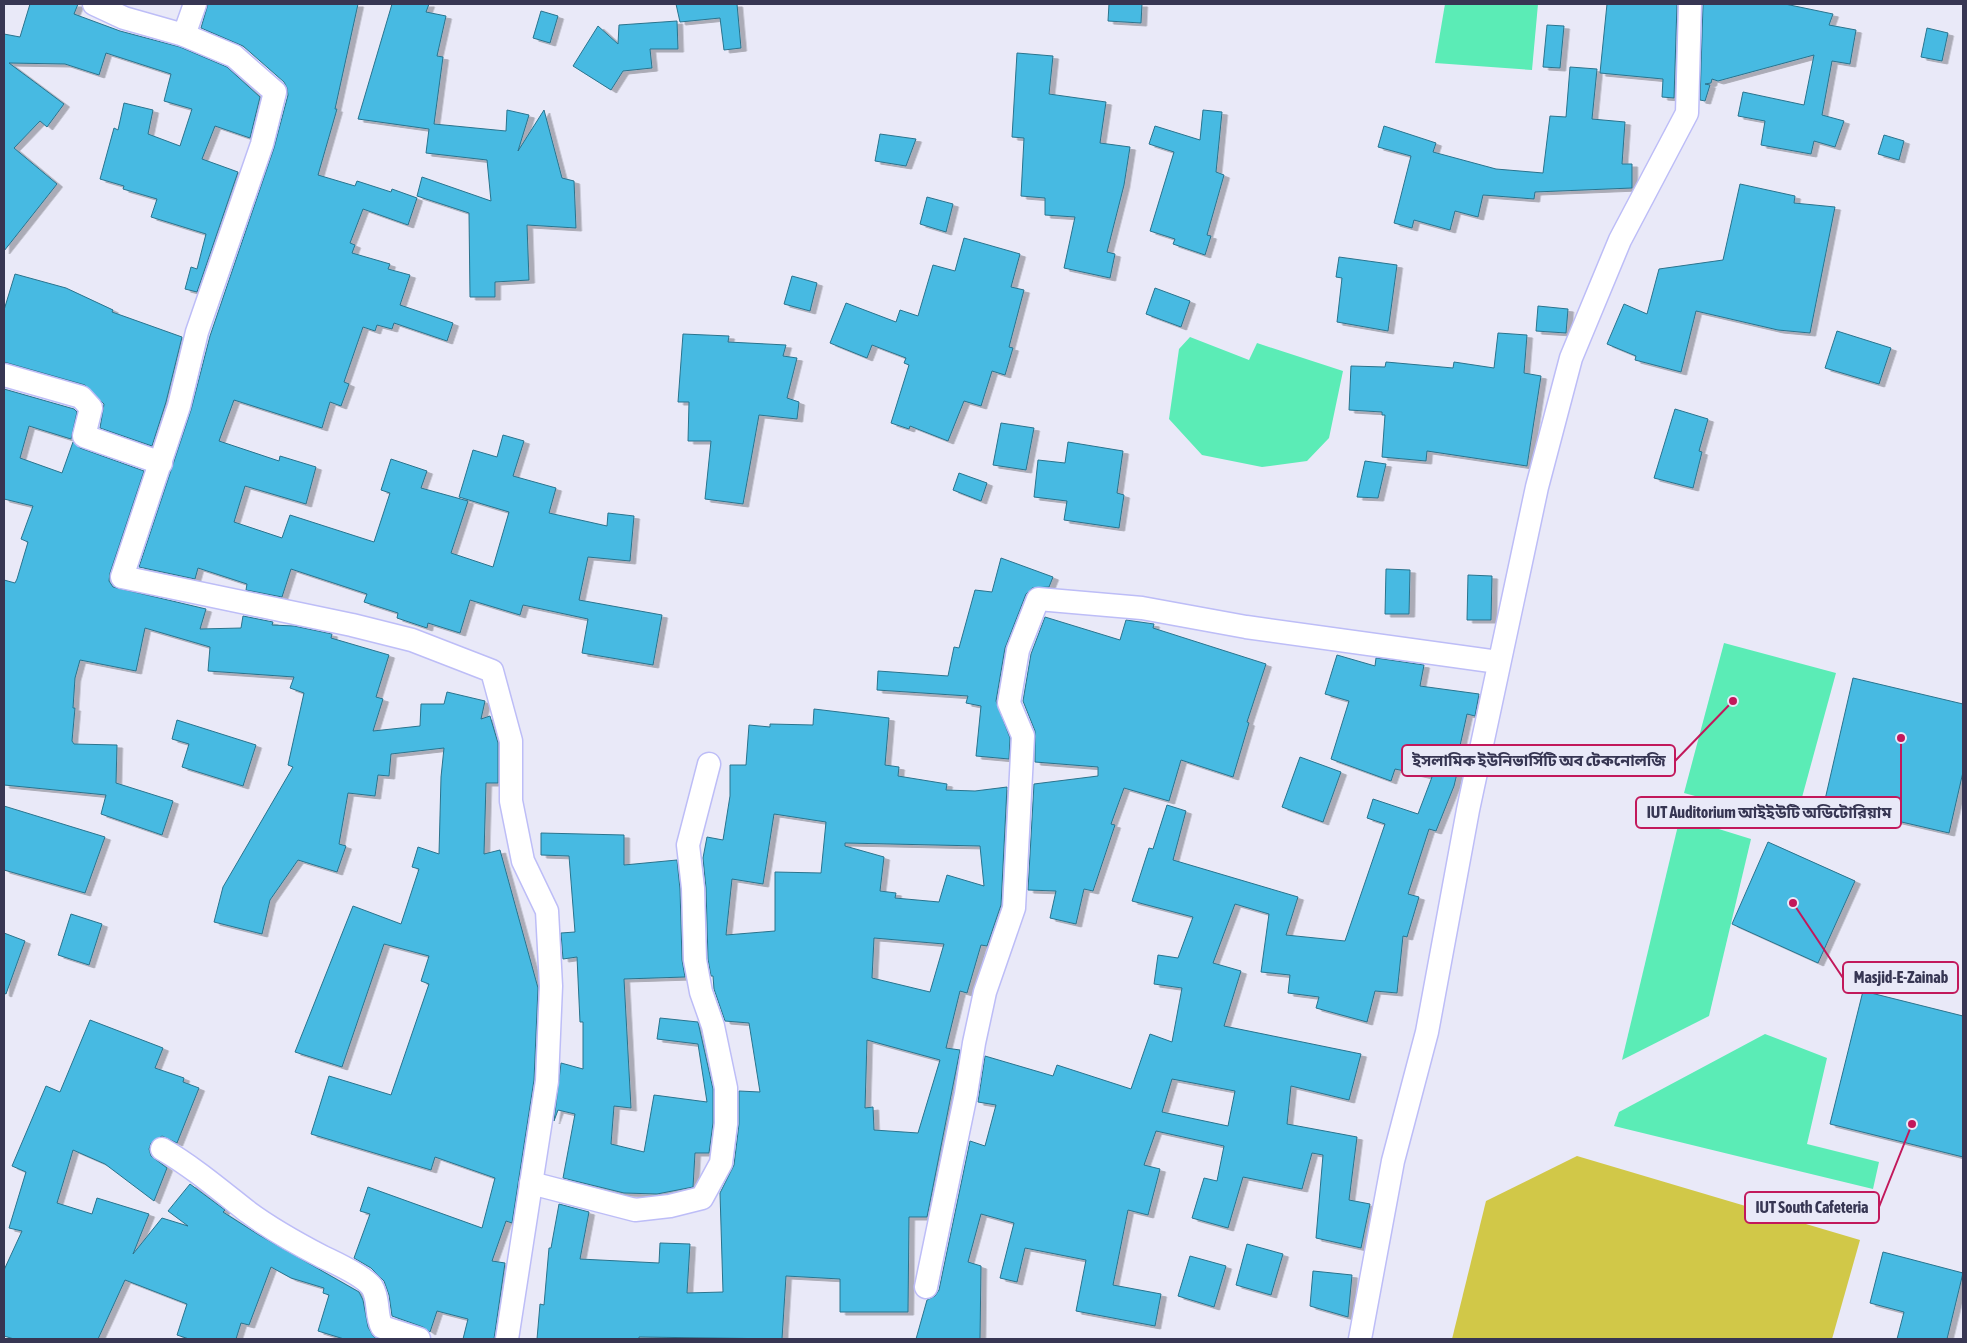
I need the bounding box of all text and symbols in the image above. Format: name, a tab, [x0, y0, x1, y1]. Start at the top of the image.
callout: ইসলামিক ইউনিভার্সিটি অব টেকনোলজি	[1402, 745, 1675, 776]
text: ইসলামিক ইউনিভার্সিটি অব টেকনোলজি	[1411, 751, 1666, 769]
callout: IUT Auditorium আইইউটি অডিটোরিয়াম	[1636, 797, 1901, 828]
text: IUT Auditorium আইইউটি অডিটোরিয়াম	[1647, 803, 1892, 821]
callout: Masjid-E-Zainab	[1843, 962, 1958, 993]
text: Masjid-E-Zainab	[1854, 968, 1949, 986]
callout: IUT South Cafeteria	[1745, 1192, 1879, 1223]
text: IUT South Cafeteria	[1755, 1198, 1869, 1216]

